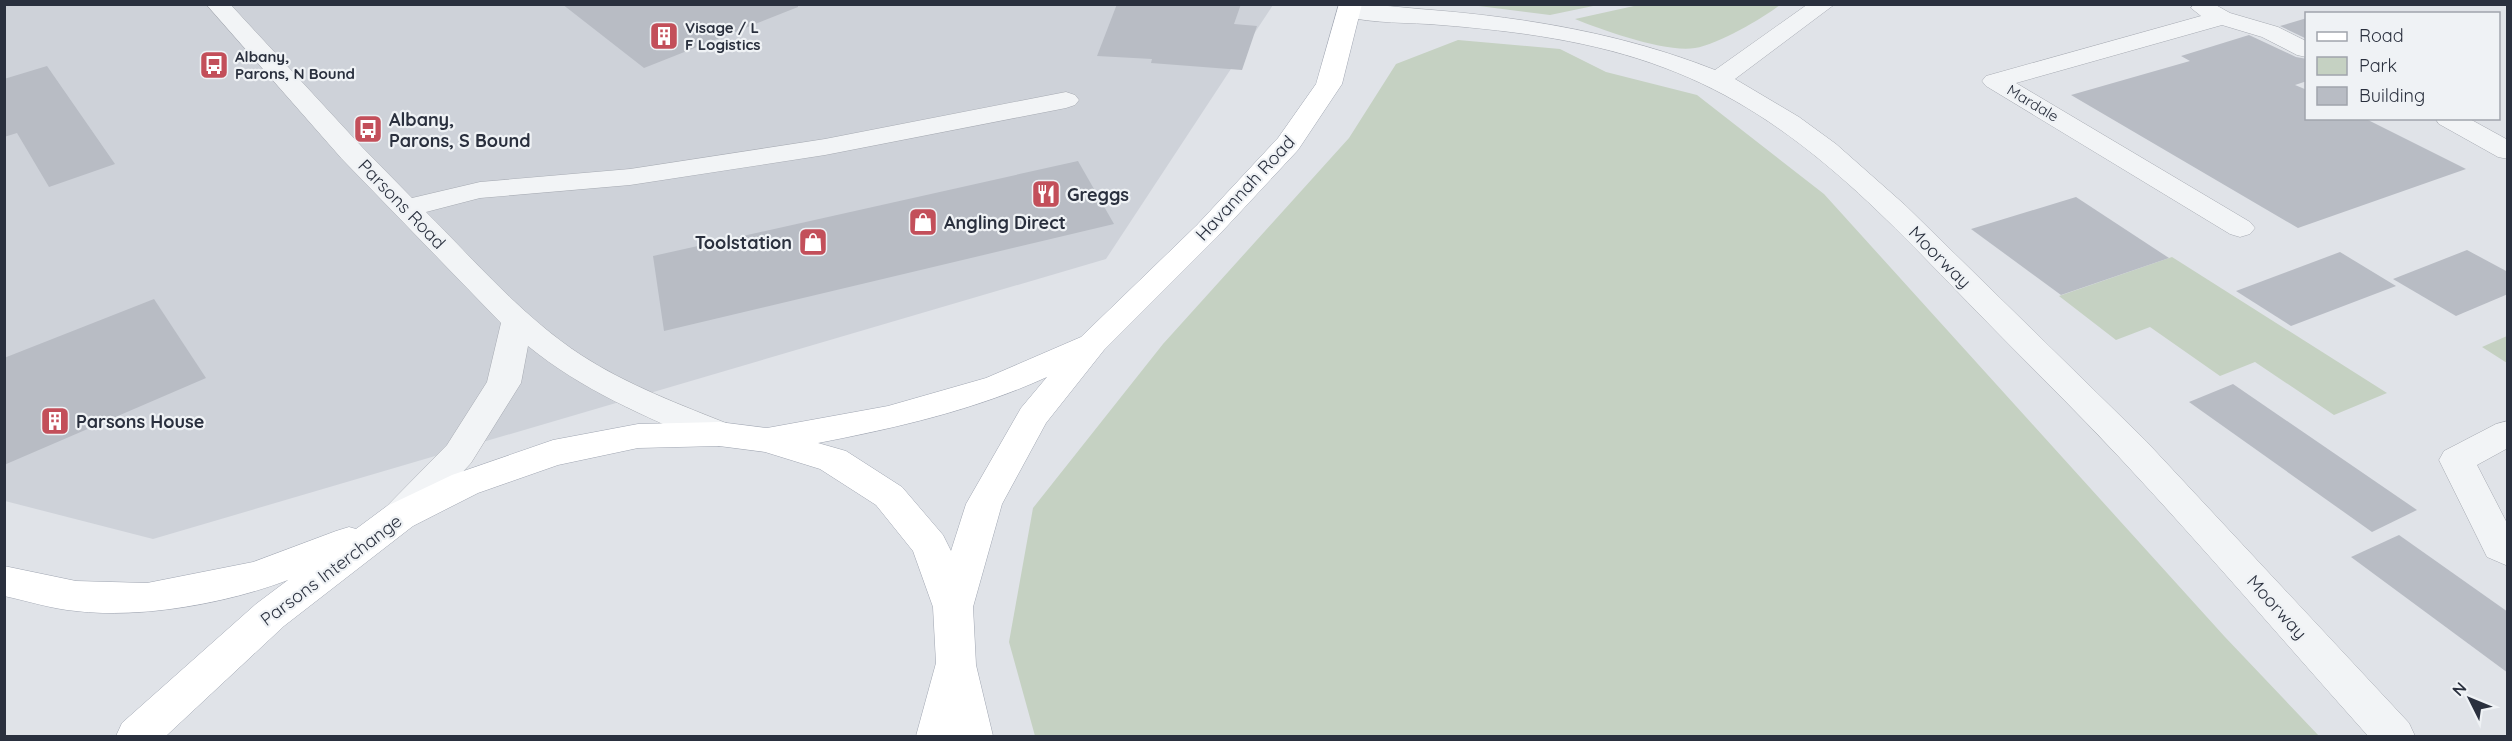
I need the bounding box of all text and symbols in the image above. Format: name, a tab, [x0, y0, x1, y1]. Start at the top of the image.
legend	[2305, 12, 2500, 120]
place label: Visage / L F Logistics	[685, 18, 760, 54]
building icon: Visage / L F Logistics	[648, 20, 680, 52]
text: Road	[2359, 24, 2404, 47]
place label: Albany, Parons, N Bound	[235, 47, 355, 83]
bus stop icon: Albany, Parons, N Bound	[198, 49, 230, 81]
text: Park	[2359, 54, 2397, 77]
street label: Mardale	[2004, 80, 2062, 126]
text: Building	[2359, 84, 2425, 107]
place label: Albany, Parons, S Bound	[389, 108, 531, 152]
bus stop icon: Albany, Parons, S Bound	[352, 113, 384, 145]
street label: Havannah Road	[1190, 131, 1300, 245]
street label: Parsons Road	[353, 154, 451, 254]
restaurant icon: Greggs	[1030, 178, 1062, 210]
place label: Greggs	[1067, 183, 1129, 206]
shop icon: Angling Direct	[907, 206, 939, 238]
place label: Angling Direct	[944, 211, 1066, 234]
street label: Moorway	[1904, 221, 1976, 293]
shop icon: Toolstation	[797, 226, 829, 258]
place label: Toolstation	[695, 231, 792, 254]
building icon: Parsons House	[39, 405, 71, 437]
place label: Parsons House	[76, 410, 204, 433]
street label: Parsons Interchange	[256, 509, 406, 631]
street label: Moorway	[2242, 570, 2312, 644]
north arrow	[2440, 669, 2500, 729]
text: N	[2448, 678, 2470, 700]

